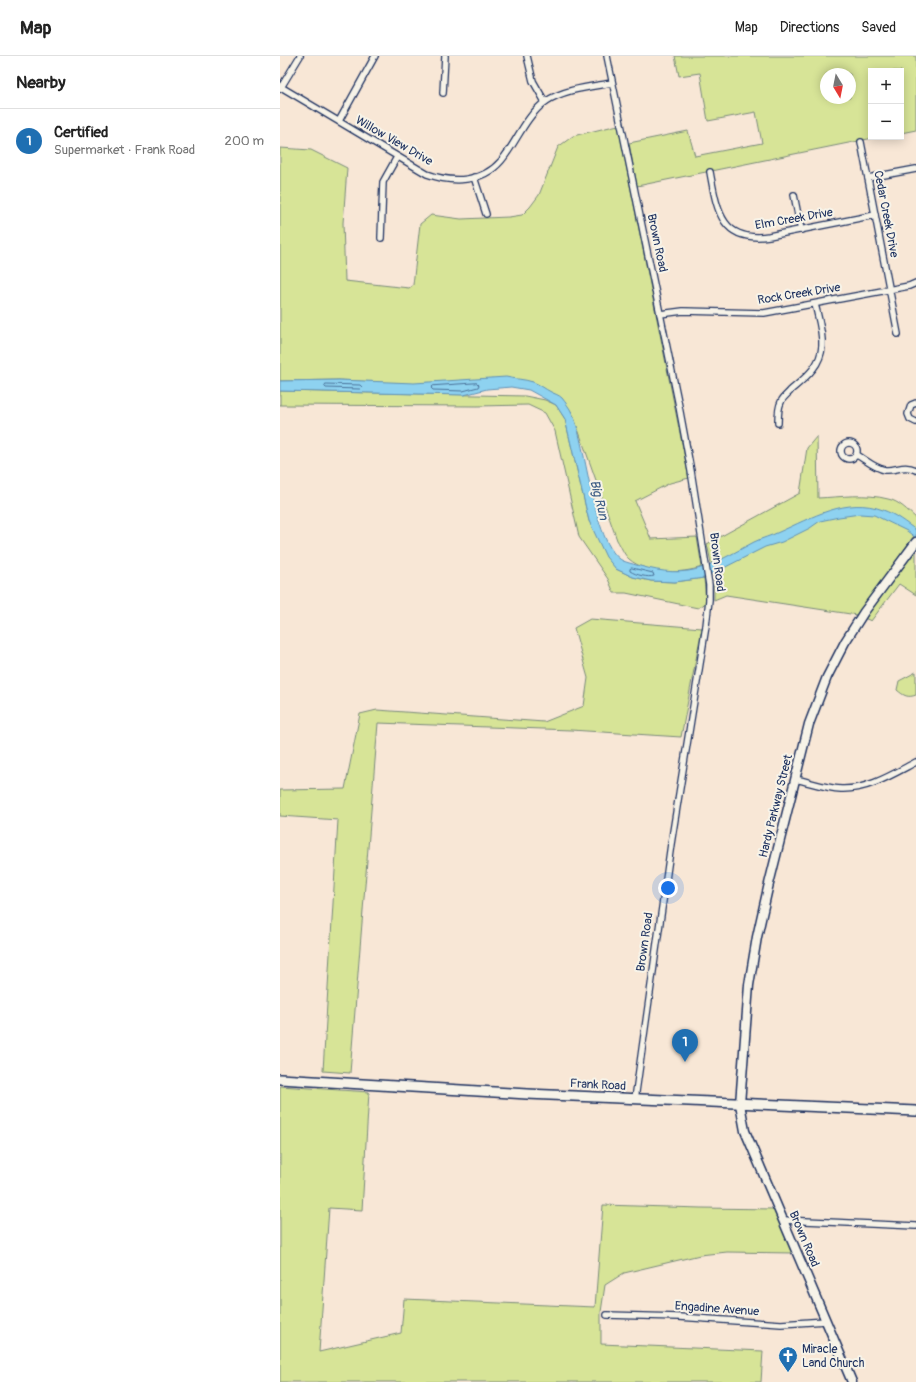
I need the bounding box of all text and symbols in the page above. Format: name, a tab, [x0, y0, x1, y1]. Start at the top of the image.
text: Map	[20, 16, 51, 40]
text: Map	[735, 19, 758, 36]
text: Directions	[780, 19, 839, 36]
text: Saved	[861, 19, 896, 36]
north arrow	[820, 68, 856, 104]
map controls	[868, 68, 904, 140]
button: +	[868, 68, 904, 104]
text: Nearby	[16, 72, 65, 93]
button: −	[868, 104, 904, 140]
street label: Willow View Drive	[353, 113, 435, 169]
text: Certified	[54, 123, 108, 142]
text: 1	[26, 133, 32, 149]
text: 200 m	[225, 133, 264, 149]
text: Supermarket · Frank Road	[54, 142, 195, 158]
street label: Cedar Creek Drive	[870, 169, 902, 259]
street label: Elm Creek Drive	[754, 205, 834, 233]
street label: Brown Road	[643, 212, 671, 274]
street label: Rock Creek Drive	[757, 280, 842, 308]
water label: Big Run	[586, 478, 612, 522]
street label: Brown Road	[706, 532, 728, 593]
street label: Hardy Parkway Street	[756, 753, 796, 859]
your location	[658, 878, 678, 898]
street label: Brown Road	[633, 911, 657, 973]
pin: 1	[672, 1029, 698, 1062]
street label: Frank Road	[570, 1076, 626, 1094]
street label: Brown Road	[785, 1209, 823, 1269]
street label: Engadine Avenue	[674, 1299, 760, 1319]
place label: Miracle Land Church	[802, 1342, 865, 1371]
church icon: Miracle Land Church	[777, 1345, 799, 1373]

